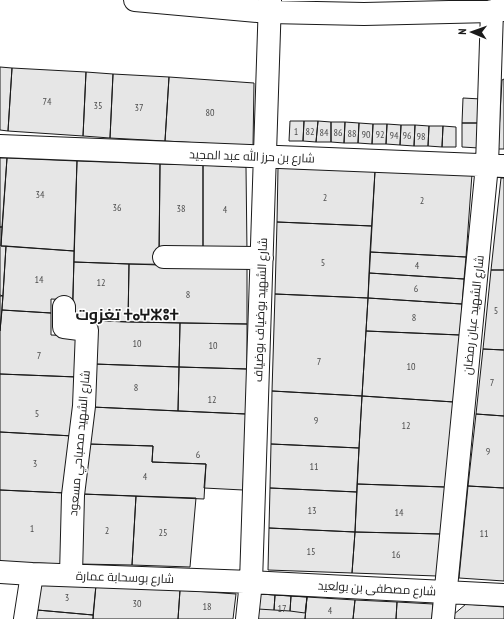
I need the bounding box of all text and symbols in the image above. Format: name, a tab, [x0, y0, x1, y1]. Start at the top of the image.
north arrow	[452, 12, 492, 52]
text: N	[455, 28, 469, 35]
house number: 74	[43, 95, 52, 108]
house number: 35	[94, 99, 103, 112]
house number: 37	[135, 101, 144, 114]
house number: 80	[206, 106, 215, 119]
house number: 1	[294, 125, 298, 138]
house number: 82	[306, 125, 315, 138]
house number: 84	[320, 126, 329, 139]
house number: 86	[334, 126, 343, 139]
house number: 88	[348, 127, 357, 140]
house number: 90	[362, 128, 371, 141]
house number: 92	[376, 128, 385, 141]
house number: 94	[390, 129, 399, 142]
house number: 96	[403, 129, 412, 142]
house number: 98	[417, 130, 426, 143]
street label: شارع بن حرز الله عبد المجيد	[189, 146, 315, 167]
house number: 34	[36, 188, 45, 201]
house number: 2	[323, 191, 327, 204]
house number: 2	[420, 194, 424, 207]
house number: 36	[113, 201, 122, 214]
house number: 38	[177, 202, 186, 215]
house number: 4	[223, 203, 228, 216]
street label: شارع الشهيد بوضياف بوضياف	[250, 237, 271, 382]
street label: شارع الشهيد عبان رمضان	[459, 254, 488, 376]
house number: 5	[321, 256, 325, 269]
house number: 4	[415, 259, 420, 272]
house number: 14	[35, 273, 44, 286]
house number: 12	[97, 276, 106, 289]
house number: 6	[414, 282, 419, 295]
house number: 8	[186, 288, 190, 301]
district label: تغزوت ⵜⴰⵖⵣⵓⵜ	[75, 304, 179, 324]
house number: 5	[494, 304, 498, 317]
house number: 8	[412, 311, 416, 324]
house number: 10	[133, 337, 142, 350]
house number: 10	[209, 339, 218, 352]
house number: 7	[37, 349, 41, 362]
house number: 7	[317, 355, 321, 368]
house number: 10	[407, 360, 416, 373]
street label: شارع الشهيد مصباحي مسعود	[65, 369, 96, 517]
house number: 7	[490, 376, 494, 389]
house number: 8	[134, 381, 138, 394]
house number: 12	[208, 393, 217, 406]
house number: 5	[35, 407, 39, 420]
house number: 9	[314, 414, 318, 427]
house number: 12	[402, 419, 411, 432]
house number: 9	[486, 445, 490, 458]
house number: 6	[196, 448, 201, 461]
house number: 3	[33, 457, 37, 470]
house number: 11	[310, 460, 319, 473]
house number: 4	[143, 470, 148, 483]
house number: 13	[308, 504, 317, 517]
house number: 14	[395, 506, 404, 519]
house number: 1	[30, 522, 34, 535]
house number: 2	[105, 524, 109, 537]
house number: 25	[159, 526, 168, 539]
house number: 11	[480, 527, 489, 540]
house number: 15	[307, 545, 316, 558]
house number: 16	[392, 548, 401, 561]
street label: شارع بوسحابة عمارة	[76, 568, 174, 587]
street label: شارع مصطفى بن بولعيد	[317, 577, 437, 600]
house number: 3	[65, 591, 69, 604]
house number: 30	[133, 597, 142, 610]
house number: 18	[203, 600, 212, 613]
house number: 17	[278, 602, 287, 615]
house number: 4	[328, 604, 333, 617]

